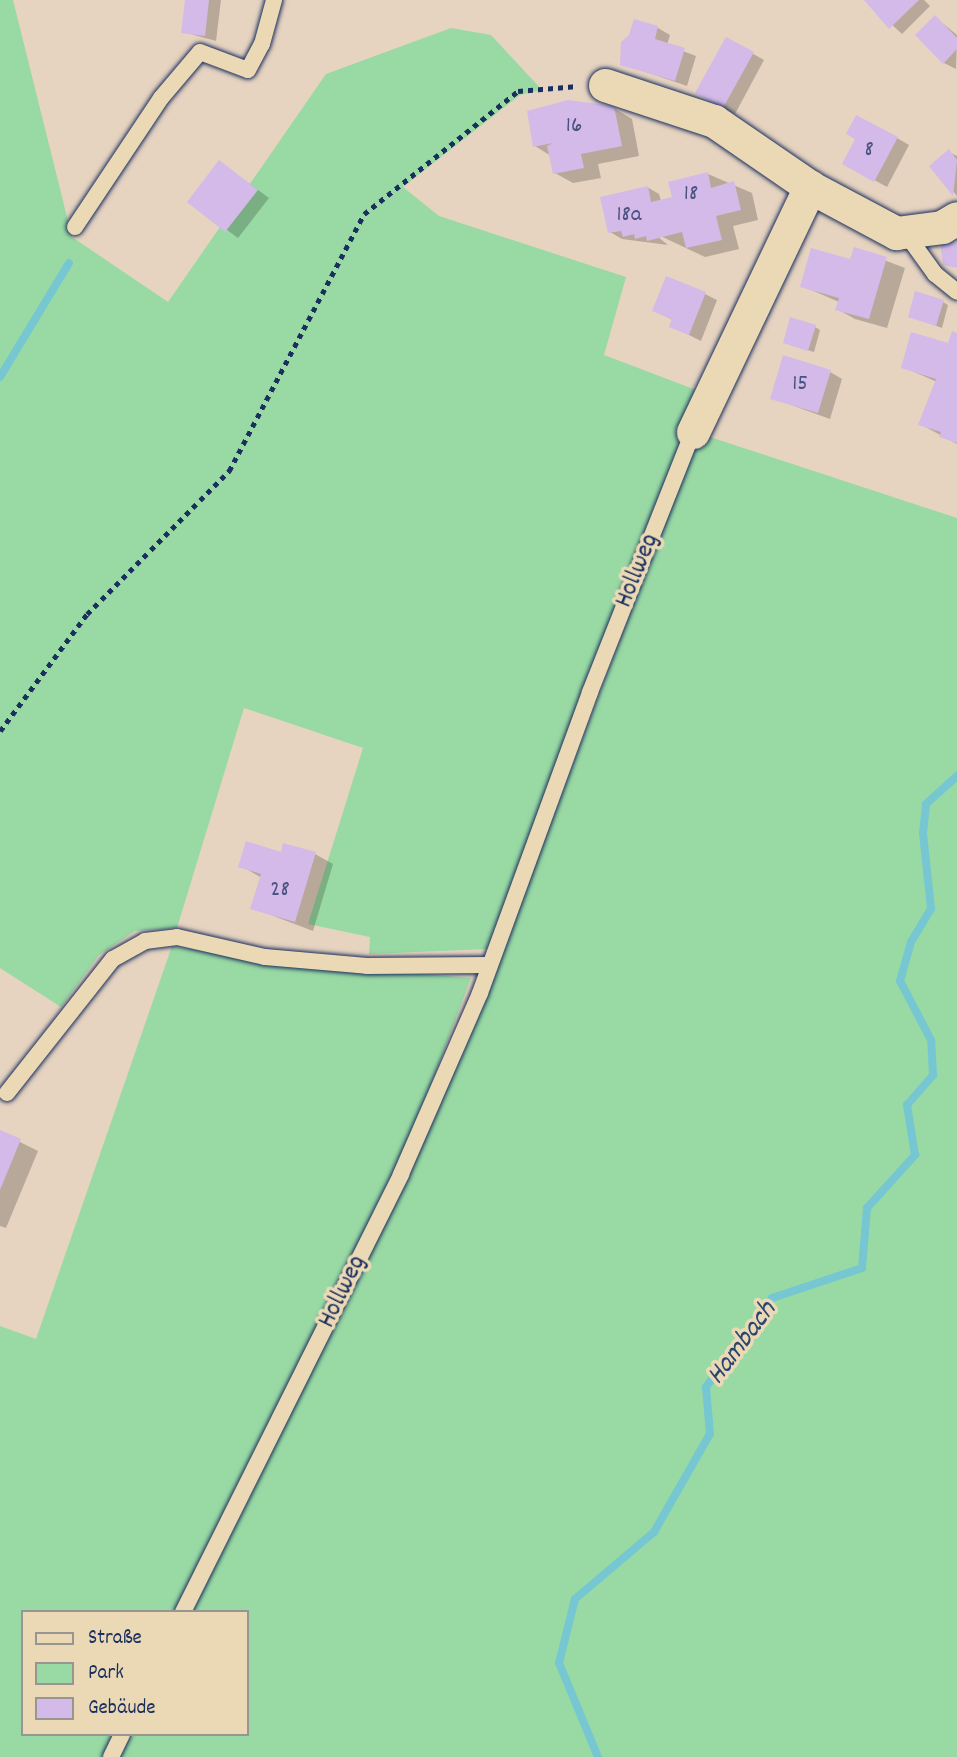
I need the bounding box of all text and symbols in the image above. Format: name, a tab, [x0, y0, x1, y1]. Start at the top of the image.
house number: 16	[566, 113, 582, 141]
house number: 8	[864, 137, 874, 165]
house number: 18	[684, 181, 698, 209]
house number: 18a	[616, 202, 642, 230]
house number: 15	[792, 371, 808, 399]
street label: Hollweg	[609, 530, 667, 612]
house number: 28	[270, 877, 290, 905]
street label: Hollweg	[312, 1251, 374, 1333]
water label: Hambach	[701, 1296, 785, 1392]
legend	[21, 1610, 248, 1736]
text: Straße	[88, 1624, 142, 1654]
text: Park	[88, 1659, 124, 1689]
text: Gebäude	[88, 1694, 156, 1724]

